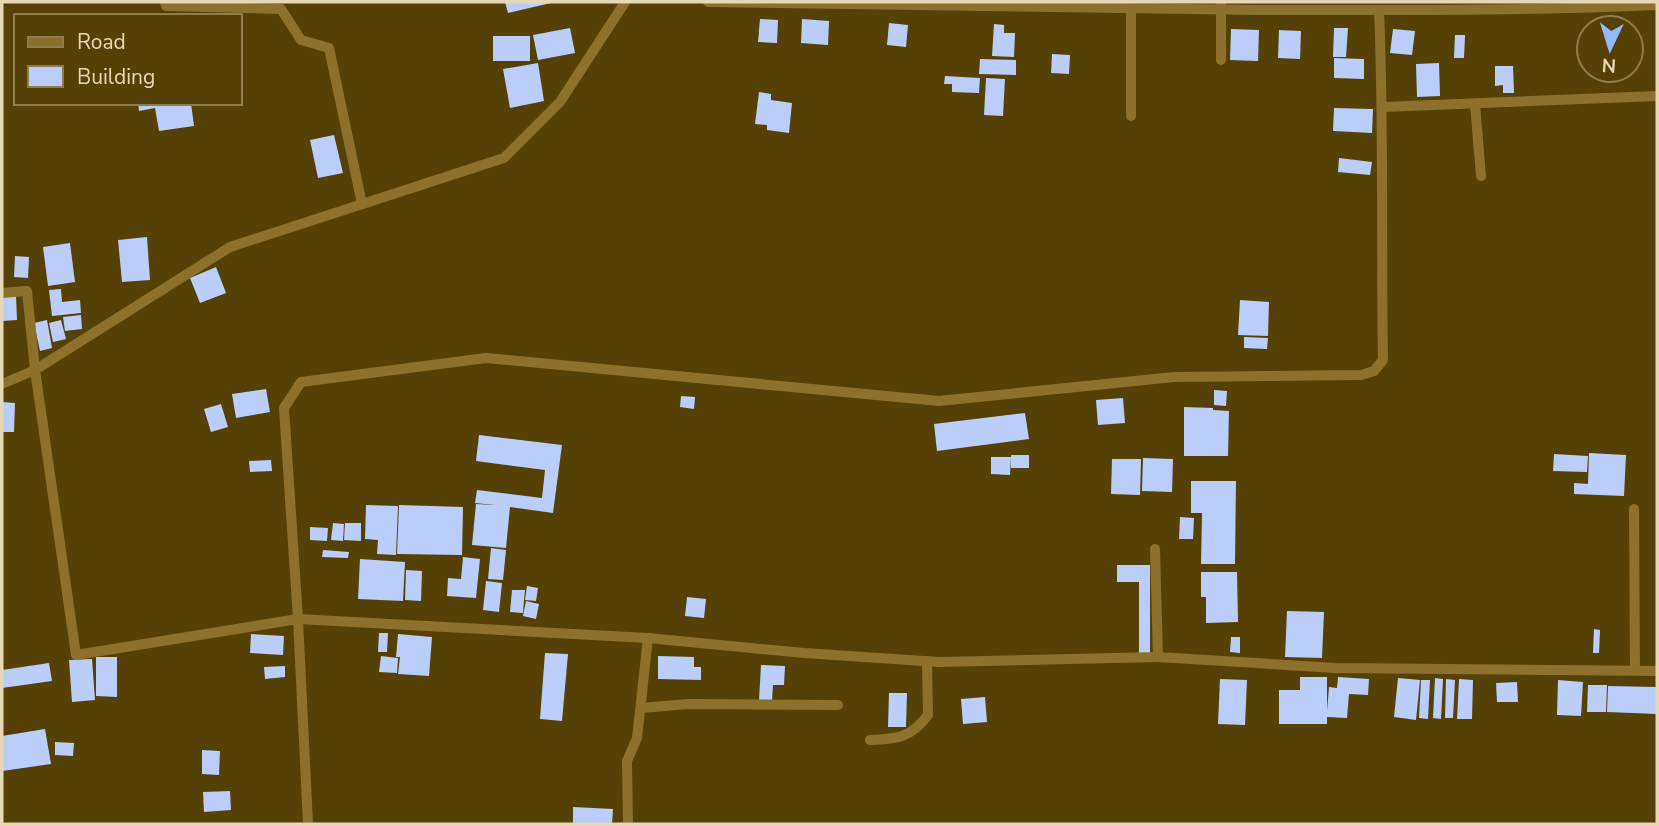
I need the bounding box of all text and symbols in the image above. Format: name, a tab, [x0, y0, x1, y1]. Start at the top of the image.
legend	[14, 14, 242, 105]
north arrow	[1575, 14, 1645, 84]
text: Road	[77, 28, 126, 56]
text: N	[1601, 51, 1617, 78]
text: Building	[77, 63, 155, 91]

